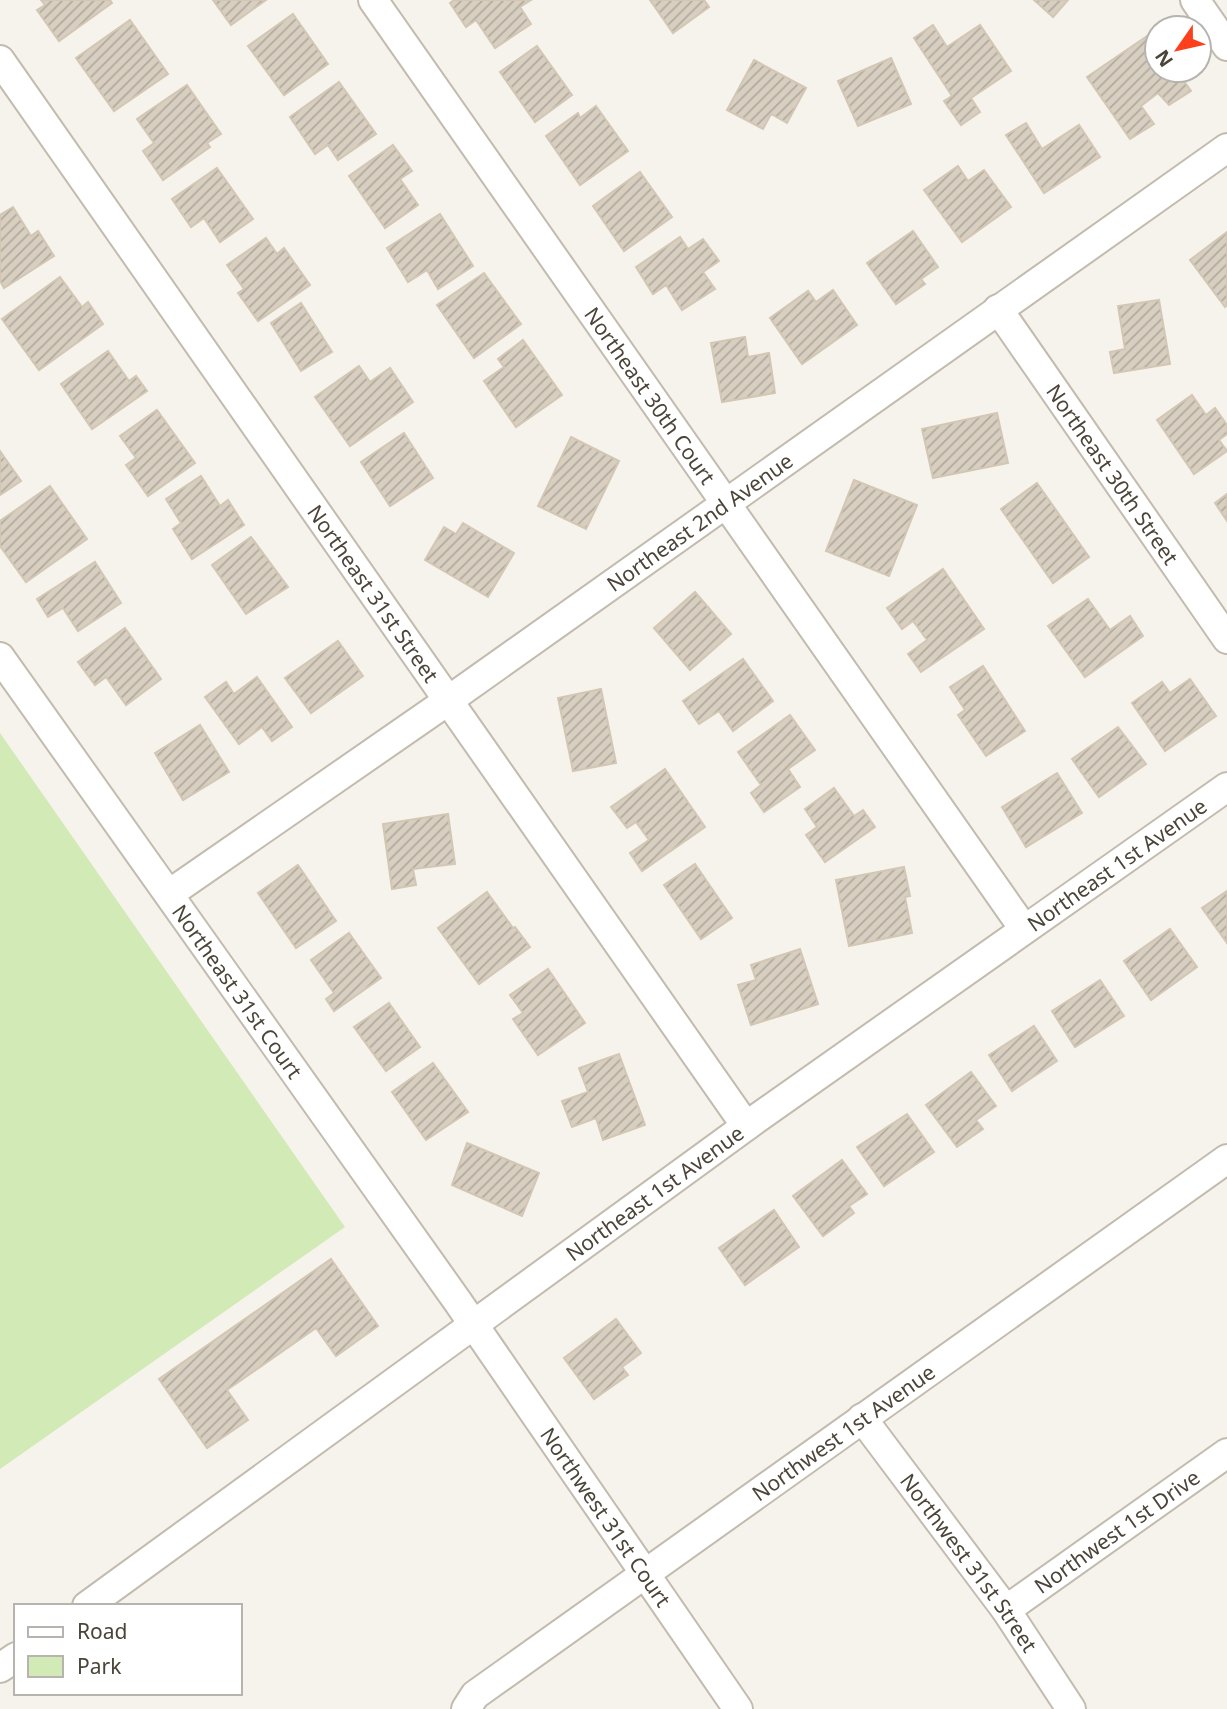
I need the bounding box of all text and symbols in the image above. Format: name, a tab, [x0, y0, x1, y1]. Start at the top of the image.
north arrow	[1143, 14, 1213, 84]
text: N	[1149, 45, 1179, 72]
street label: Northeast 30th Court	[578, 302, 722, 490]
street label: Northeast 30th Street	[1040, 378, 1185, 570]
street label: Northeast 2nd Avenue	[601, 447, 798, 598]
street label: Northeast 31st Street	[301, 499, 445, 688]
street label: Northeast 1st Avenue	[1021, 792, 1212, 938]
street label: Northeast 31st Court	[166, 899, 309, 1084]
street label: Northeast 1st Avenue	[560, 1119, 749, 1267]
street label: Northwest 1st Avenue	[746, 1358, 940, 1507]
street label: Northwest 31st Court	[534, 1422, 678, 1613]
street label: Northwest 1st Drive	[1029, 1463, 1205, 1600]
street label: Northwest 31st Street	[894, 1467, 1044, 1658]
legend	[14, 1604, 242, 1695]
text: Road	[77, 1617, 127, 1645]
text: Park	[77, 1652, 122, 1680]

